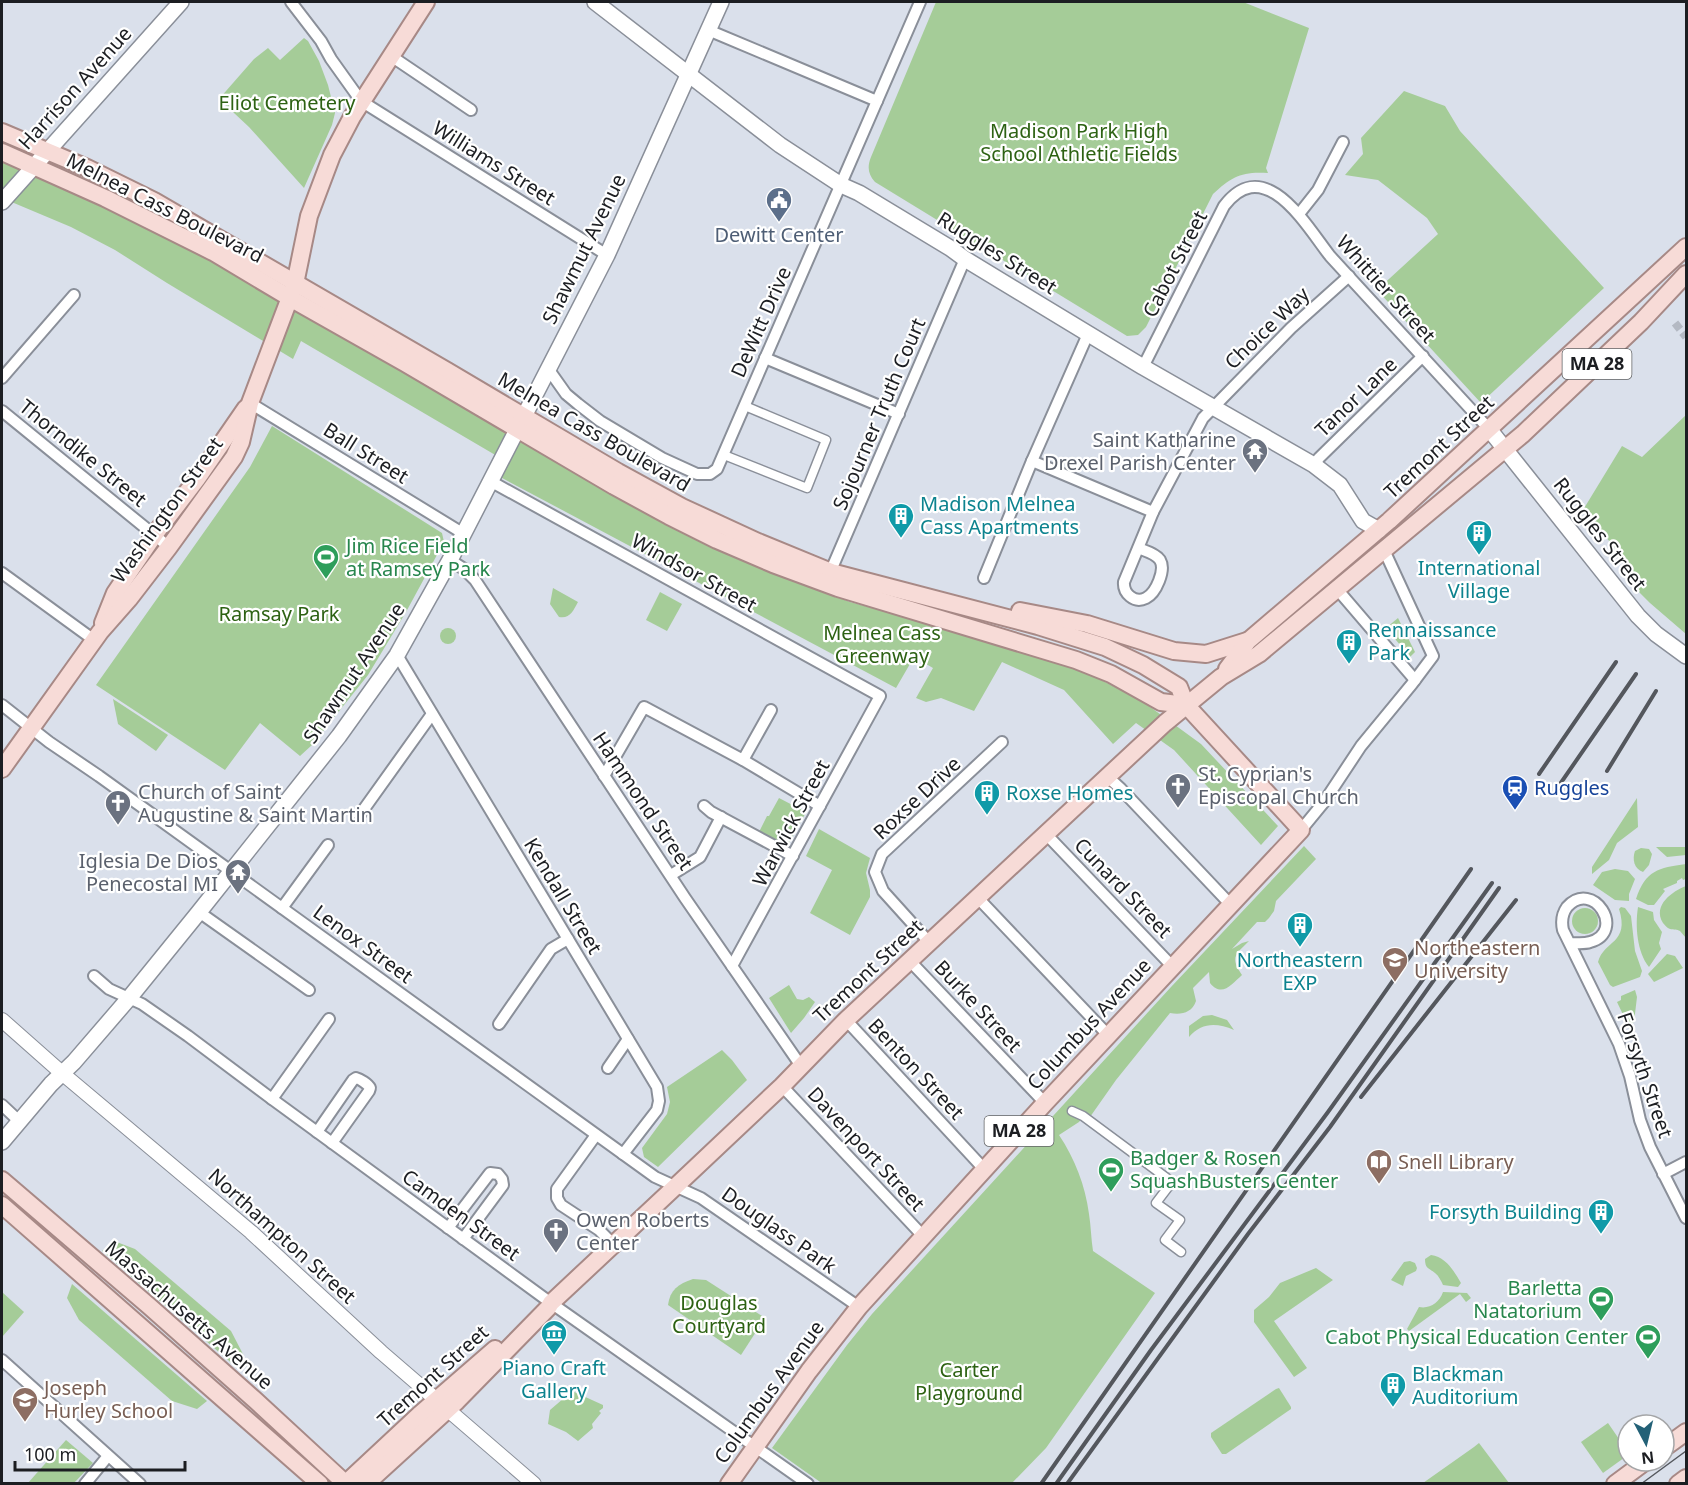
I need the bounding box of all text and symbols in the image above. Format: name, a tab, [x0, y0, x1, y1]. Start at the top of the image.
street label: Harrison Avenue	[12, 20, 137, 155]
park label: Eliot Cemetery	[219, 89, 356, 116]
street label: Williams Street	[428, 114, 561, 211]
park label: Madison Park High School Athletic Fields	[980, 117, 1178, 167]
street label: Melnea Cass Boulevard	[62, 146, 268, 269]
street label: Shawmut Avenue	[535, 169, 632, 328]
public building icon: Dewitt Center	[764, 185, 794, 223]
street label: Ruggles Street	[932, 205, 1062, 300]
street label: Cabot Street	[1136, 206, 1213, 322]
place label: Dewitt Center	[714, 221, 844, 248]
street label: Whittier Street	[1331, 229, 1442, 348]
street label: DeWitt Drive	[724, 262, 797, 382]
street label: Choice Way	[1218, 280, 1315, 375]
street label: Sojourner Truth Court	[826, 314, 931, 514]
road number: MA 28	[1562, 349, 1632, 379]
street label: Tanor Lane	[1309, 351, 1402, 442]
street label: Melnea Cass Boulevard	[493, 365, 695, 498]
street label: Tremont Street	[1378, 389, 1499, 504]
street label: Thorndike Street	[14, 393, 153, 512]
street label: Ball Street	[319, 416, 414, 489]
place label: Saint Katharine Drexel Parish Center	[1044, 426, 1236, 476]
street label: Washington Street	[105, 431, 229, 588]
temple icon: Saint Katharine Drexel Parish Center	[1240, 436, 1270, 474]
street label: Ruggles Street	[1548, 472, 1653, 596]
place label: Madison Melnea Cass Apartments	[920, 490, 1079, 540]
building icon: Madison Melnea Cass Apartments	[886, 501, 916, 539]
building icon: International Village	[1464, 518, 1494, 556]
street label: Windsor Street	[627, 527, 762, 618]
place label: Jim Rice Field at Ramsey Park	[344, 532, 490, 582]
sports icon: Jim Rice Field at Ramsey Park	[311, 542, 341, 580]
place label: International Village	[1418, 554, 1540, 604]
street label: Shawmut Avenue	[297, 597, 411, 748]
park label: Ramsay Park	[219, 600, 340, 627]
place label: Rennaissance Park	[1368, 616, 1496, 666]
park label: Melnea Cass Greenway	[823, 619, 941, 669]
building icon: Rennaissance Park	[1334, 627, 1364, 665]
street label: Hammond Street	[587, 726, 700, 875]
street label: Roxse Drive	[867, 750, 966, 845]
street label: Warwick Street	[746, 755, 835, 891]
place label: St. Cyprian's Episcopal Church	[1198, 760, 1359, 810]
church icon: St. Cyprian's Episcopal Church	[1163, 771, 1193, 809]
station icon: Ruggles	[1500, 773, 1530, 811]
place label: Ruggles	[1534, 774, 1609, 801]
place label: Church of Saint Augustine & Saint Martin	[138, 778, 373, 828]
building icon: Roxse Homes	[972, 778, 1002, 816]
place label: Roxse Homes	[1006, 779, 1133, 806]
church icon: Church of Saint Augustine & Saint Martin	[103, 788, 133, 826]
street label: Cunard Street	[1069, 832, 1178, 944]
street label: Kendall Street	[518, 833, 609, 959]
place label: Iglesia De Dios Penecostal MI	[79, 847, 218, 897]
temple icon: Iglesia De Dios Penecostal MI	[223, 857, 253, 895]
street label: Lenox Street	[308, 898, 419, 989]
building icon: Northeastern EXP	[1285, 910, 1315, 948]
street label: Tremont Street	[807, 913, 928, 1028]
place label: Northeastern University	[1414, 934, 1540, 984]
school or university icon: Northeastern University	[1380, 945, 1410, 983]
place label: Northeastern EXP	[1237, 946, 1363, 996]
street label: Columbus Avenue	[1021, 952, 1157, 1095]
street label: Burke Street	[929, 954, 1028, 1058]
street label: Forsyth Street	[1611, 1008, 1680, 1141]
street label: Benton Street	[862, 1012, 970, 1125]
street label: Davenport Street	[802, 1081, 931, 1217]
road number: MA 28	[984, 1116, 1054, 1146]
place label: Badger & Rosen SquashBusters Center	[1130, 1144, 1338, 1194]
library icon: Snell Library	[1364, 1147, 1394, 1185]
place label: Snell Library	[1398, 1148, 1514, 1175]
sports icon: Badger & Rosen SquashBusters Center	[1096, 1155, 1126, 1193]
street label: Northampton Street	[203, 1162, 362, 1309]
street label: Camden Street	[397, 1163, 526, 1267]
street label: Douglass Park	[717, 1180, 842, 1279]
building icon: Forsyth Building	[1586, 1197, 1616, 1235]
place label: Forsyth Building	[1429, 1198, 1582, 1225]
place label: Owen Roberts Center	[576, 1206, 709, 1256]
church icon: Owen Roberts Center	[541, 1216, 571, 1254]
street label: Massachusetts Avenue	[100, 1234, 279, 1395]
place label: Barletta Natatorium	[1473, 1274, 1582, 1324]
sports icon: Barletta Natatorium	[1586, 1284, 1616, 1322]
park label: Douglas Courtyard	[672, 1289, 766, 1339]
street label: Columbus Avenue	[708, 1315, 830, 1469]
museum icon: Piano Craft Gallery	[539, 1318, 569, 1356]
street label: Tremont Street	[371, 1319, 494, 1433]
sports icon: Cabot Physical Education Center	[1633, 1322, 1663, 1360]
place label: Cabot Physical Education Center	[1325, 1323, 1628, 1350]
place label: Piano Craft Gallery	[502, 1354, 606, 1404]
park label: Carter Playground	[915, 1356, 1023, 1406]
place label: Blackman Auditorium	[1412, 1360, 1518, 1410]
building icon: Blackman Auditorium	[1378, 1370, 1408, 1408]
place label: Joseph Hurley School	[42, 1374, 173, 1424]
school or university icon: Joseph Hurley School	[10, 1385, 40, 1423]
north arrow	[1616, 1413, 1676, 1473]
scale bar	[15, 1434, 184, 1472]
text: 100 m	[24, 1442, 76, 1466]
text: N	[1640, 1446, 1656, 1470]

